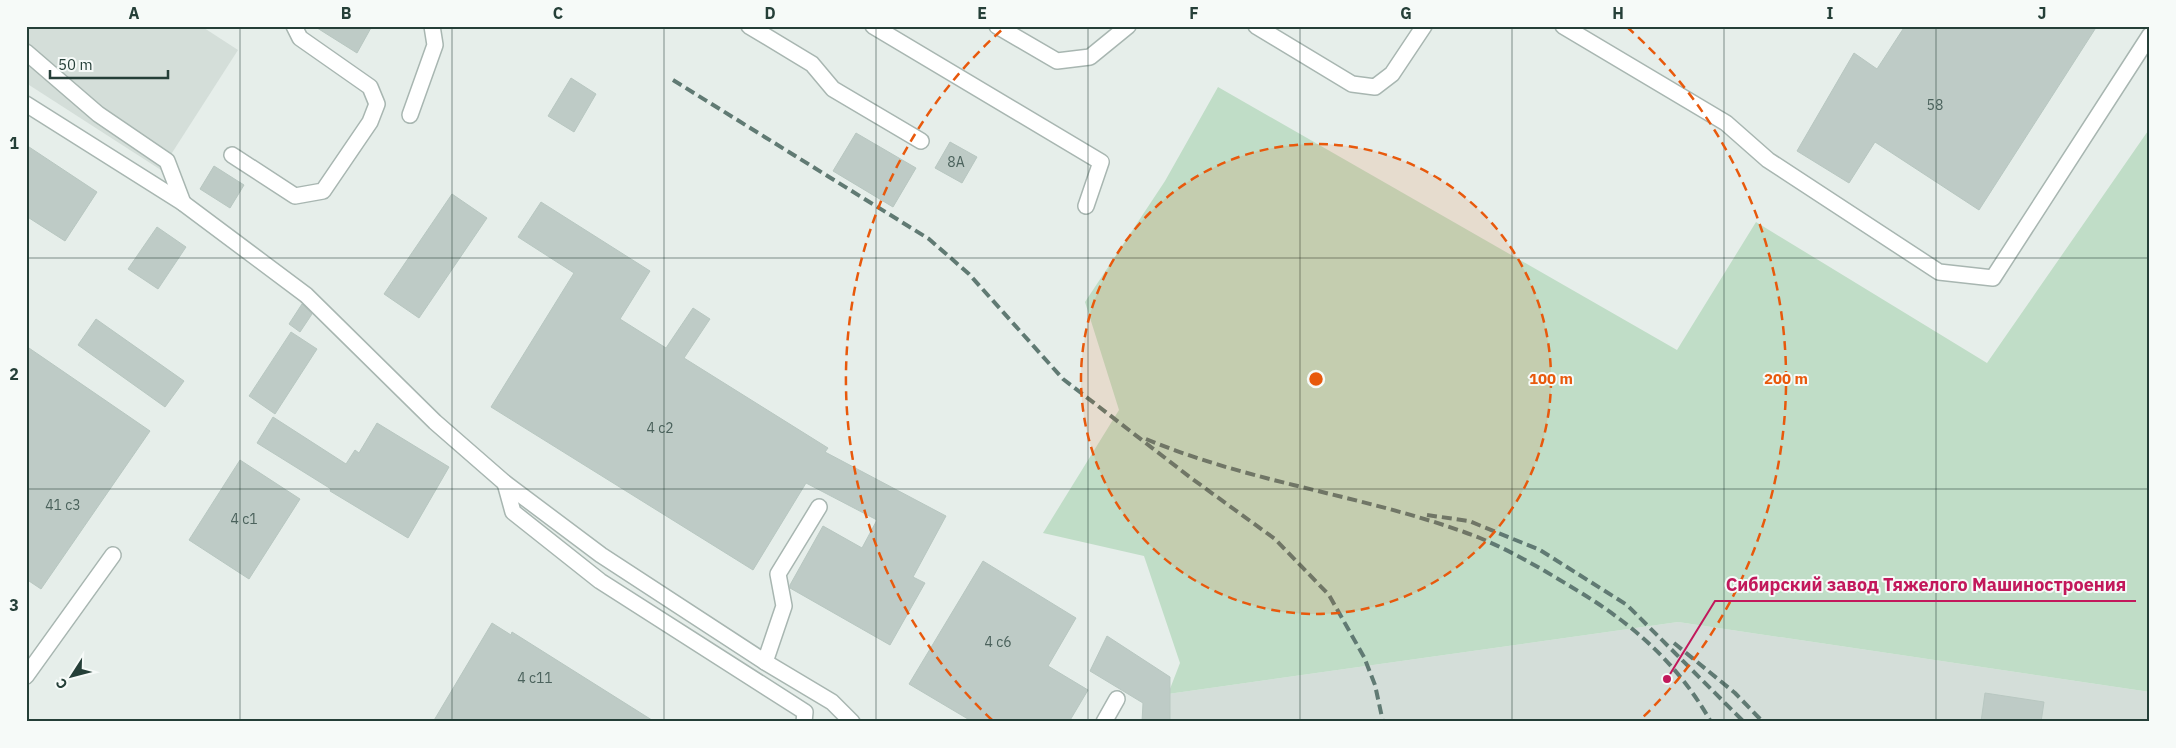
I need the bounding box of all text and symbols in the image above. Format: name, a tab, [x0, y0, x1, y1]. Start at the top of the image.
text: A	[129, 3, 140, 23]
text: B	[341, 3, 352, 23]
text: C	[553, 3, 563, 23]
text: D	[764, 3, 776, 23]
text: E	[977, 3, 987, 23]
text: F	[1189, 3, 1199, 23]
text: G	[1400, 3, 1412, 23]
text: H	[1612, 3, 1624, 23]
text: I	[1827, 3, 1834, 23]
text: J	[2038, 3, 2046, 23]
scale bar	[50, 48, 168, 80]
text: 50 m	[58, 55, 93, 74]
house number: 58	[1927, 96, 1943, 114]
text: 1	[9, 133, 19, 153]
house number: 8А	[947, 153, 965, 171]
text: 2	[9, 364, 19, 384]
text: 100 m	[1529, 369, 1573, 388]
text: 200 m	[1764, 369, 1808, 388]
centre of rings	[1307, 370, 1325, 388]
house number: 4 с2	[646, 419, 674, 437]
house number: 41 с3	[45, 496, 81, 514]
house number: 4 с1	[230, 510, 258, 528]
callout: Сибирский завод Тяжелого Машиностроения	[1715, 568, 2136, 601]
text: Сибирский завод Тяжелого Машиностроения	[1726, 573, 2126, 596]
text: 3	[9, 595, 19, 615]
house number: 4 с6	[984, 633, 1012, 651]
north arrow	[48, 650, 98, 700]
house number: 4 с11	[517, 669, 553, 687]
text: С	[52, 675, 71, 693]

